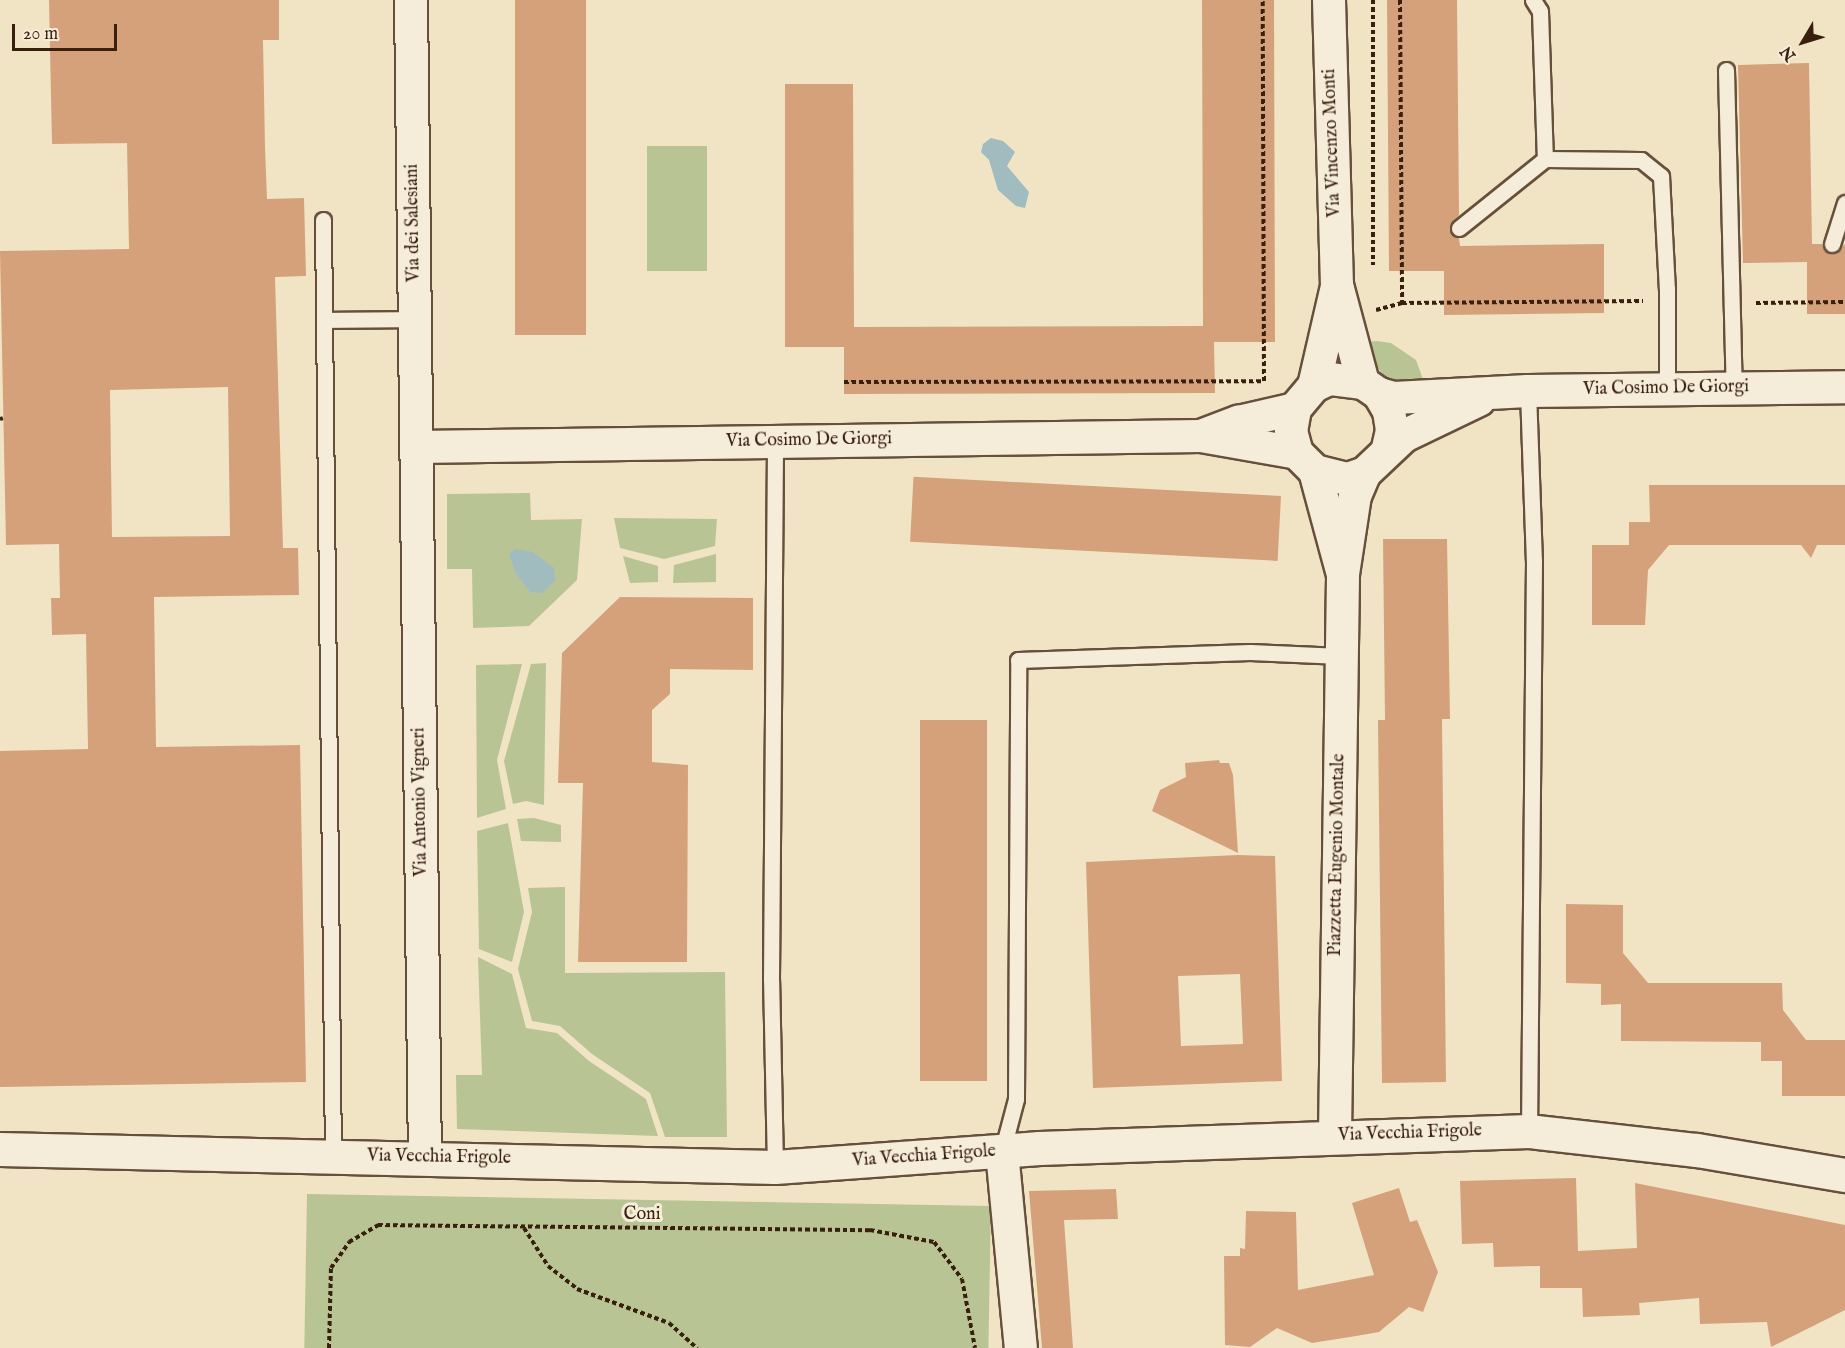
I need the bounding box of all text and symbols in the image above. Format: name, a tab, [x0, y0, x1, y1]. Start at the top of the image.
scale bar	[15, 12, 120, 50]
north arrow	[1773, 12, 1833, 72]
text: 20 m	[23, 23, 58, 46]
text: N	[1777, 41, 1801, 65]
street label: Via Vincenzo Monti	[1320, 68, 1346, 218]
street label: Via dei Salesiani	[402, 164, 426, 282]
street label: Via Cosimo De Giorgi	[1583, 377, 1749, 401]
street label: Via Cosimo De Giorgi	[726, 429, 892, 453]
street label: Via Antonio Vigneri	[409, 727, 433, 877]
street label: Piazzetta Eugenio Montale	[1325, 753, 1351, 957]
street label: Via Vecchia Frigole	[1338, 1121, 1482, 1147]
street label: Via Vecchia Frigole	[851, 1141, 997, 1173]
street label: Via Vecchia Frigole	[367, 1146, 511, 1170]
street label: Coni	[624, 1204, 660, 1226]

